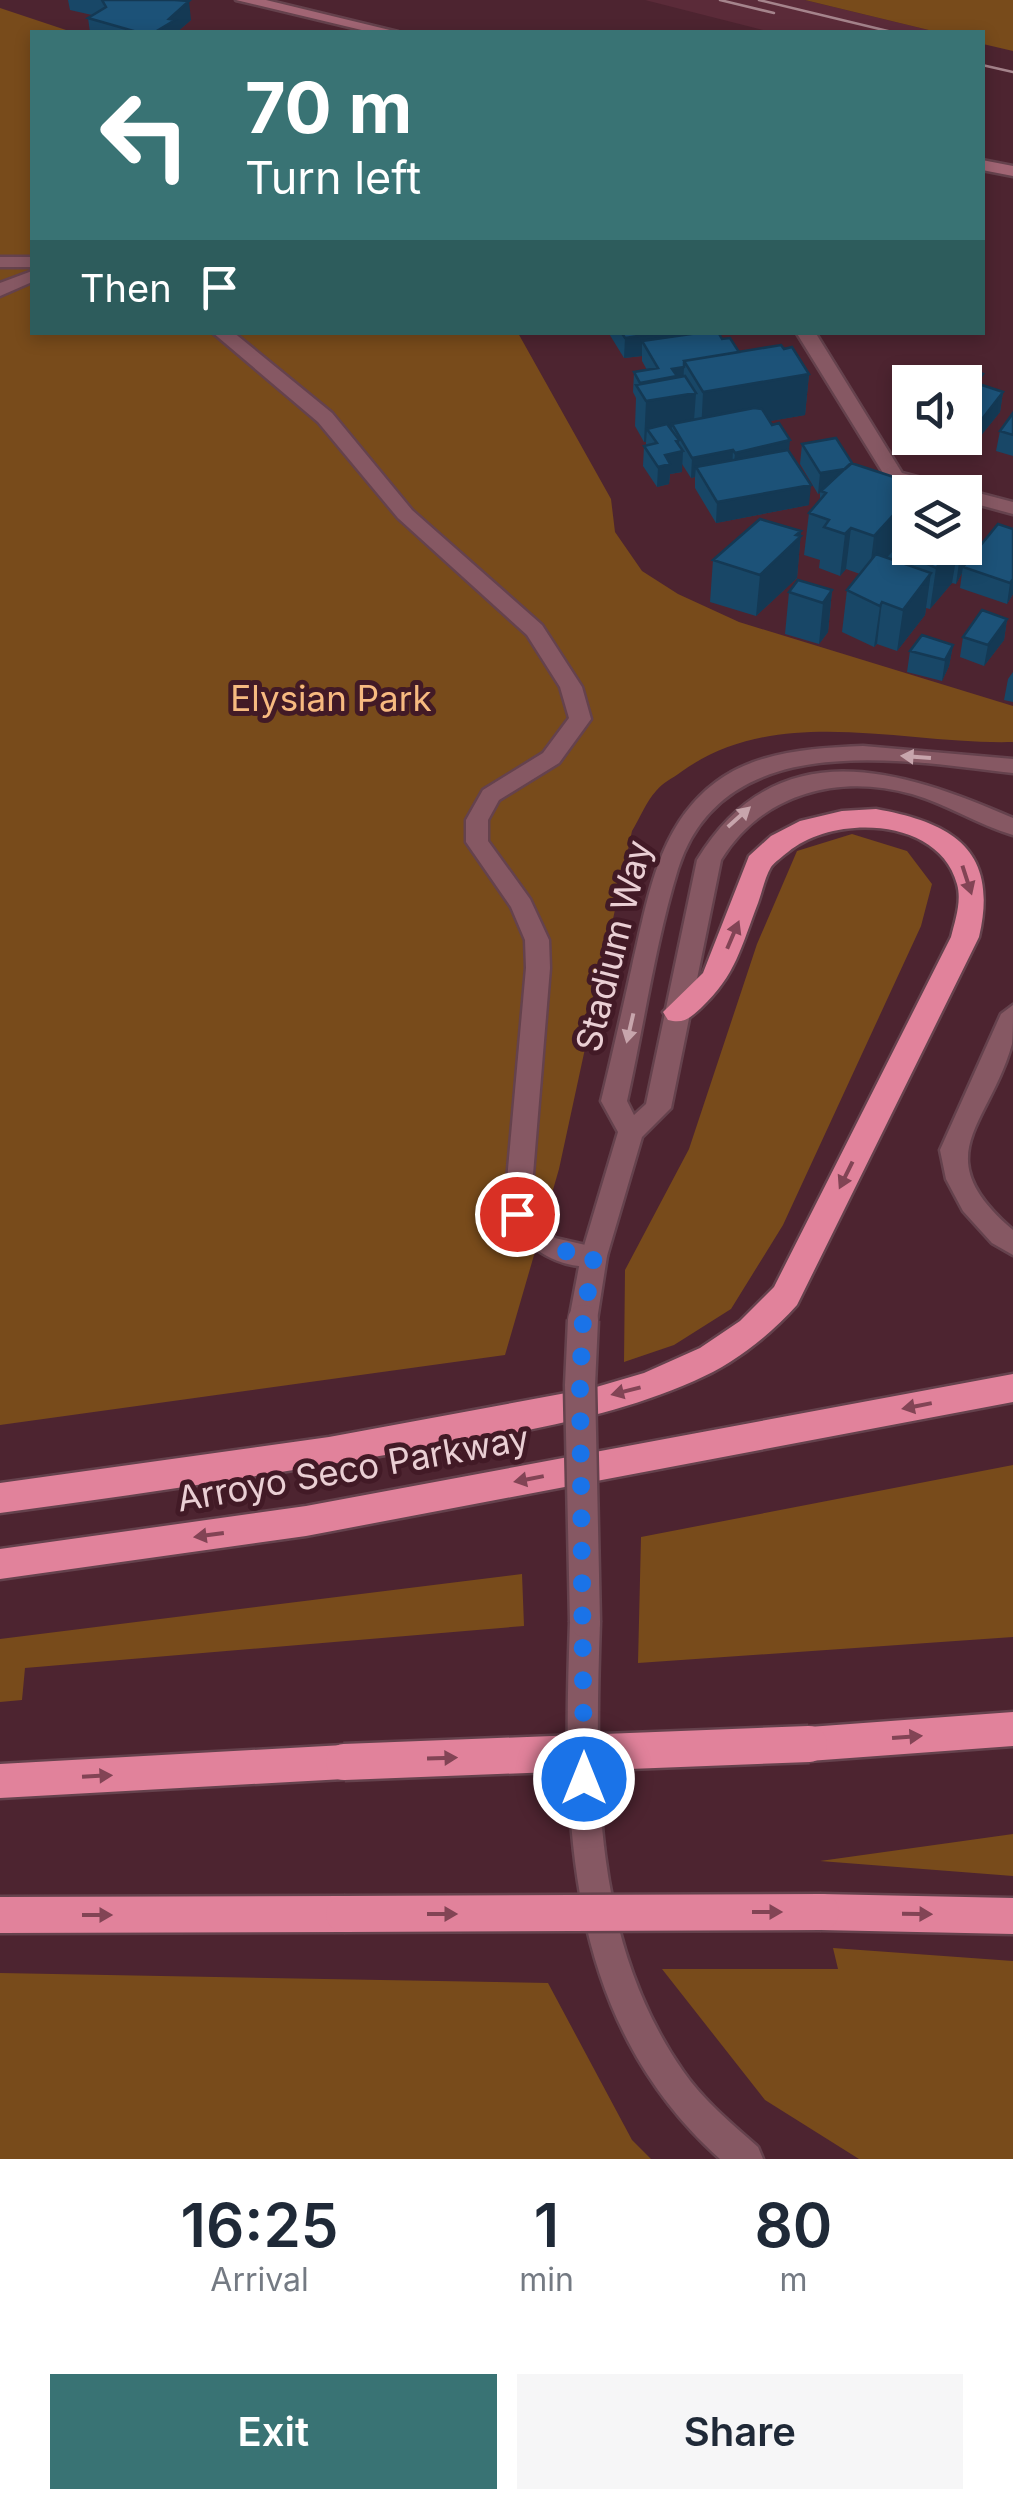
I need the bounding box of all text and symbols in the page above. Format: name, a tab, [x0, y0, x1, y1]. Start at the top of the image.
text: 70 m	[245, 65, 412, 150]
icon: left	[80, 70, 210, 200]
text: Turn left	[245, 150, 421, 205]
icon: arrive	[192, 260, 247, 315]
text: Then	[80, 265, 172, 311]
map controls	[892, 365, 982, 565]
button: sound	[892, 365, 982, 455]
button: layers	[892, 475, 982, 565]
park label: Elysian Park	[230, 677, 432, 719]
one-way arrow	[900, 748, 931, 764]
one-way arrow	[726, 807, 751, 829]
street label: Stadium Way	[566, 836, 660, 1056]
one-way arrow	[961, 865, 976, 895]
one-way arrow	[725, 920, 741, 949]
one-way arrow	[622, 1013, 638, 1044]
one-way arrow	[838, 1161, 855, 1190]
pin	[475, 1172, 560, 1257]
icon: arrive	[490, 1187, 545, 1242]
one-way arrow	[610, 1383, 641, 1399]
one-way arrow	[901, 1399, 932, 1414]
street label: Arroyo Seco Parkway	[174, 1416, 532, 1520]
one-way arrow	[513, 1472, 544, 1487]
one-way arrow	[193, 1528, 224, 1544]
position arrow	[532, 1727, 636, 1831]
one-way arrow	[891, 1729, 923, 1745]
one-way arrow	[426, 1750, 458, 1766]
one-way arrow	[82, 1768, 114, 1784]
one-way arrow	[751, 1904, 783, 1920]
one-way arrow	[426, 1906, 458, 1922]
one-way arrow	[901, 1906, 933, 1922]
one-way arrow	[82, 1907, 114, 1923]
text: 16:25	[181, 2189, 339, 2261]
text: 1	[534, 2189, 559, 2261]
text: 80	[754, 2189, 832, 2261]
text: Arrival	[210, 2260, 309, 2299]
text: min	[519, 2260, 574, 2299]
text: m	[779, 2260, 807, 2299]
button: Exit	[50, 2374, 497, 2489]
button: Share	[517, 2374, 963, 2489]

